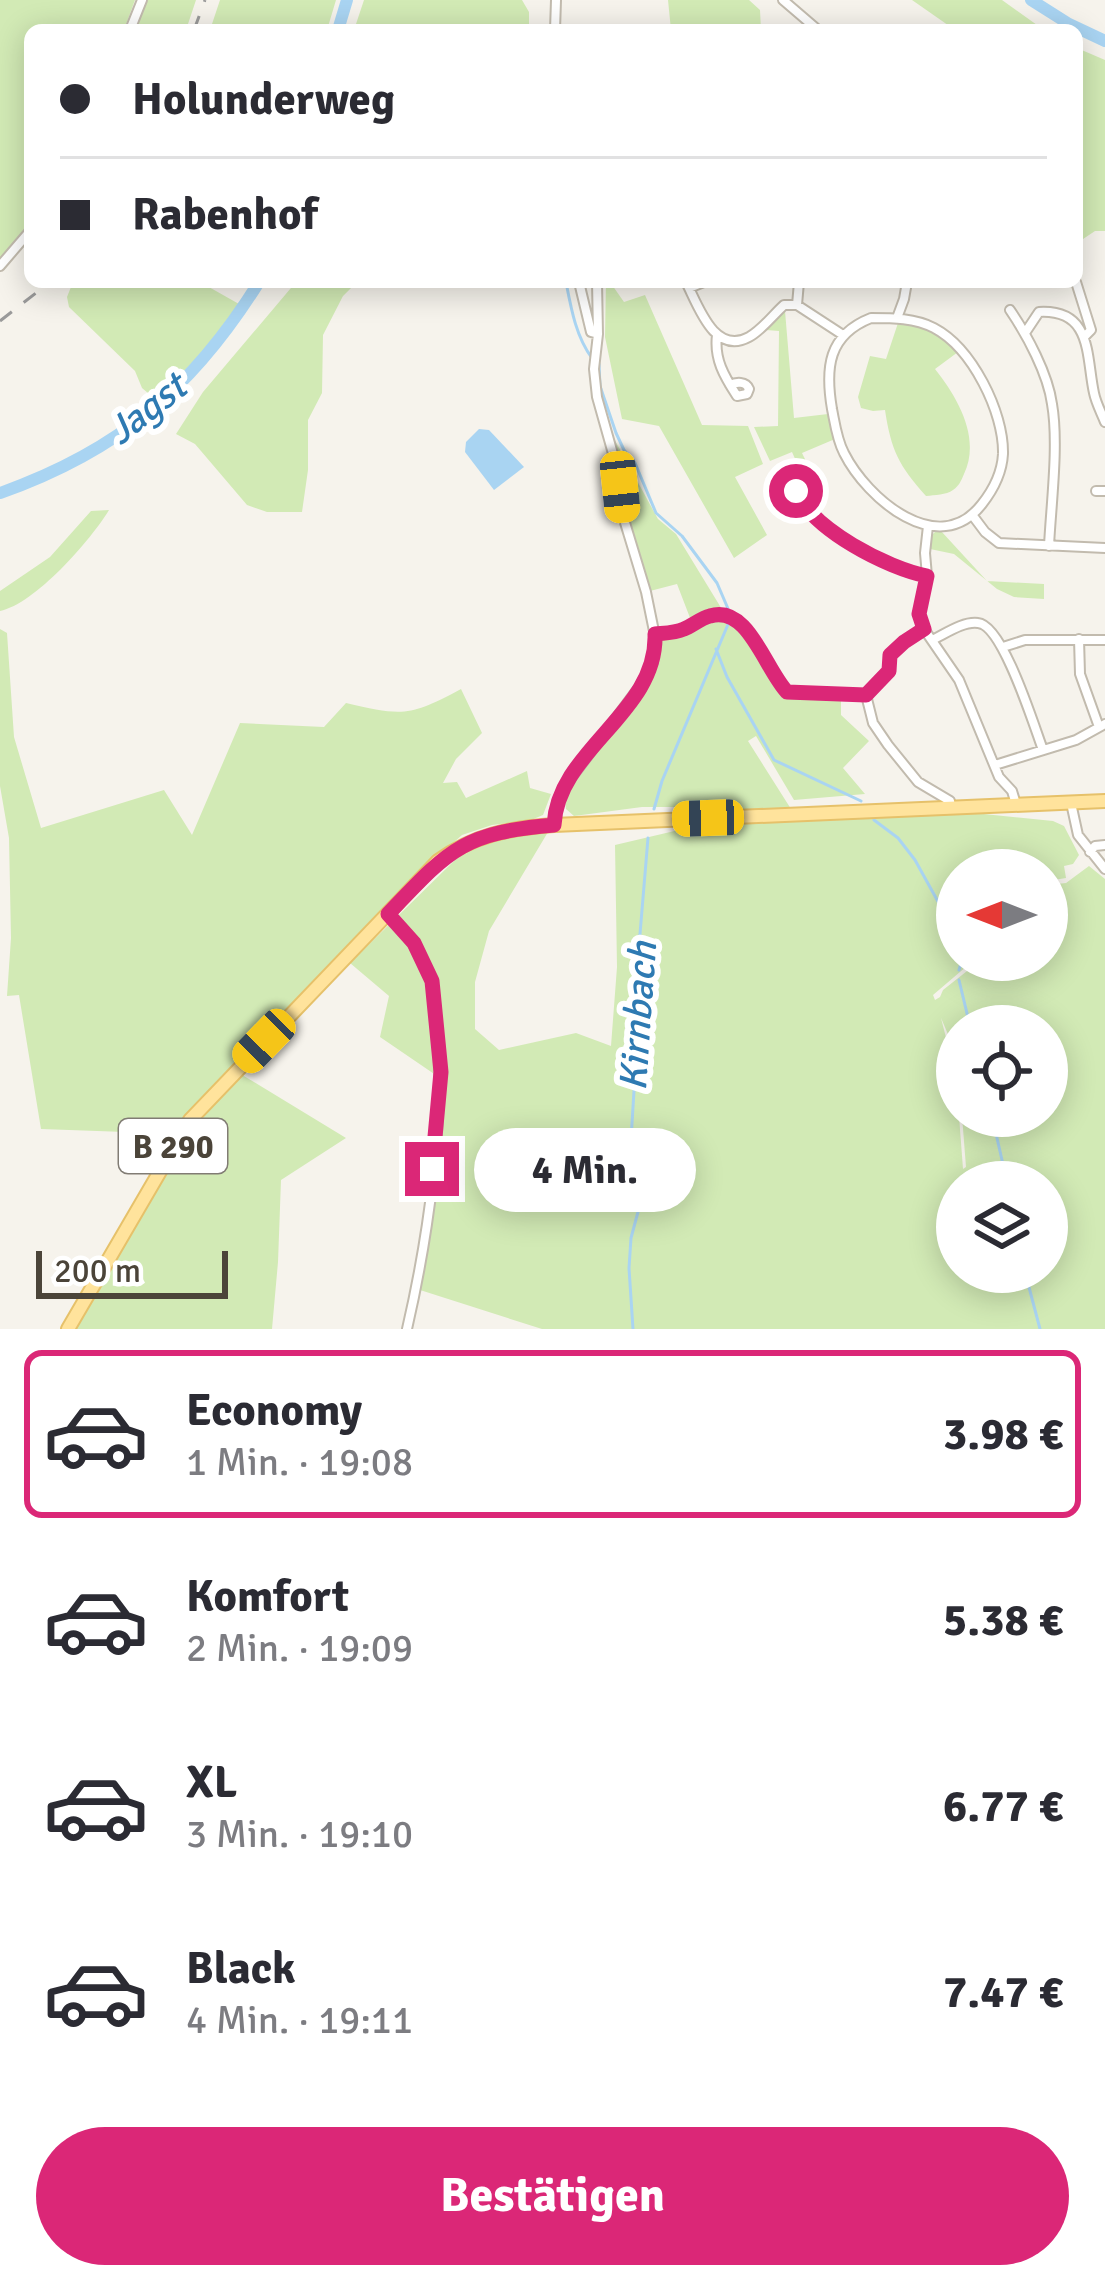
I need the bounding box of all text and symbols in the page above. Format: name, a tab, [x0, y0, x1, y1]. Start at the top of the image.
text: Holunderweg	[132, 72, 395, 127]
text: Rabenhof	[132, 187, 318, 242]
water label: Jagst	[97, 360, 199, 455]
car	[598, 449, 642, 525]
route start	[769, 464, 823, 518]
car	[671, 799, 745, 837]
north arrow	[936, 849, 1068, 981]
map controls	[936, 849, 1068, 1293]
water label: Kirnbach	[609, 938, 667, 1092]
car	[226, 1003, 302, 1079]
button: locate	[936, 1005, 1068, 1137]
road number: B 290	[119, 1119, 227, 1173]
callout: 4 Min.	[474, 1127, 696, 1211]
route end	[405, 1142, 459, 1196]
text: 4 Min.	[532, 1146, 638, 1194]
button: layers	[936, 1161, 1068, 1293]
scale bar	[36, 1245, 228, 1298]
text: 200 m	[54, 1251, 141, 1292]
icon: car	[42, 1380, 150, 1488]
text: Economy	[186, 1383, 362, 1438]
text: 3.98 €	[943, 1407, 1063, 1462]
text: 1 Min. · 19:08	[186, 1438, 413, 1486]
icon: car	[42, 1566, 150, 1674]
text: Komfort	[186, 1569, 349, 1624]
text: 5.38 €	[943, 1593, 1063, 1648]
text: 2 Min. · 19:09	[186, 1624, 413, 1672]
icon: car	[42, 1752, 150, 1860]
text: XL	[186, 1755, 237, 1810]
text: 6.77 €	[943, 1779, 1063, 1834]
text: 3 Min. · 19:10	[186, 1810, 413, 1858]
icon: car	[42, 1938, 150, 2046]
text: Black	[186, 1941, 296, 1996]
text: 7.47 €	[943, 1965, 1063, 2020]
text: 4 Min. · 19:11	[186, 1996, 413, 2044]
button: Bestätigen	[36, 2127, 1069, 2265]

